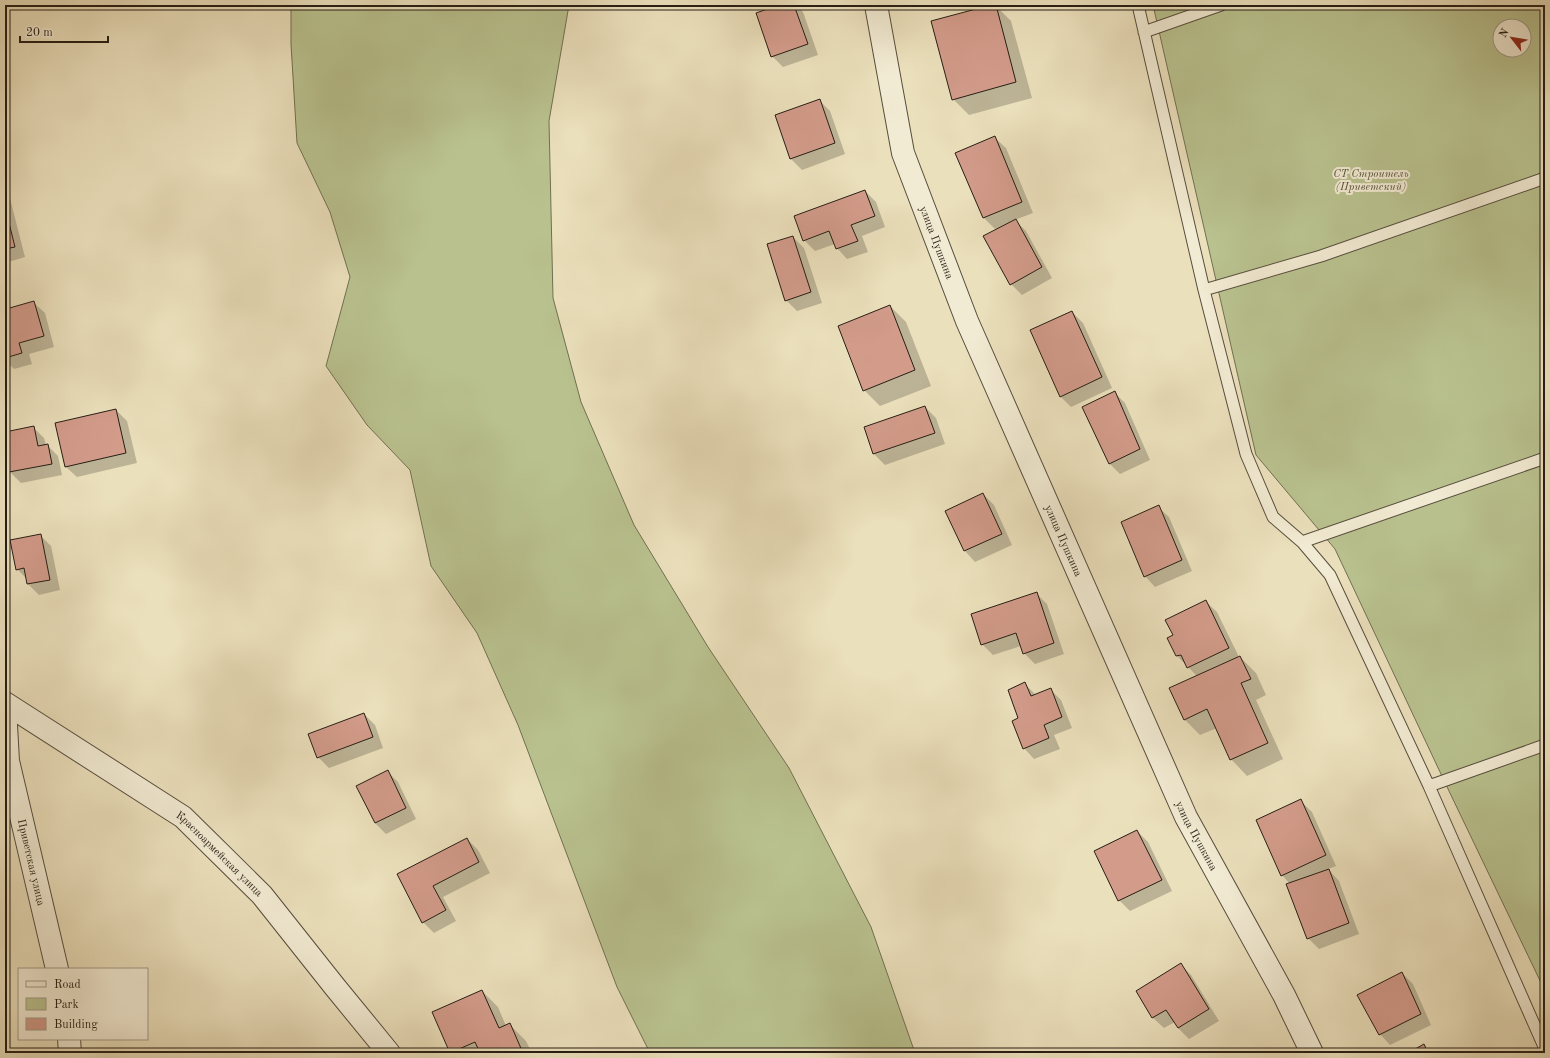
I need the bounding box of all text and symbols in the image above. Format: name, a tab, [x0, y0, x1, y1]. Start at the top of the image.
scale bar	[20, 18, 108, 44]
north arrow	[1492, 18, 1532, 58]
text: 20 m	[26, 27, 53, 39]
text: N	[1498, 27, 1512, 40]
park label: СТ Строитель (Приветский)	[1333, 169, 1409, 193]
street label: улица Пушкина	[917, 205, 955, 281]
street label: улица Пушкина	[1042, 503, 1083, 579]
street label: улица Пушкина	[1173, 800, 1219, 874]
street label: Красноармейская улица	[174, 810, 264, 900]
street label: Приветская улица	[15, 818, 46, 907]
legend	[18, 968, 148, 1040]
text: Road	[54, 979, 81, 991]
text: Park	[54, 999, 79, 1011]
text: Building	[54, 1019, 98, 1031]

